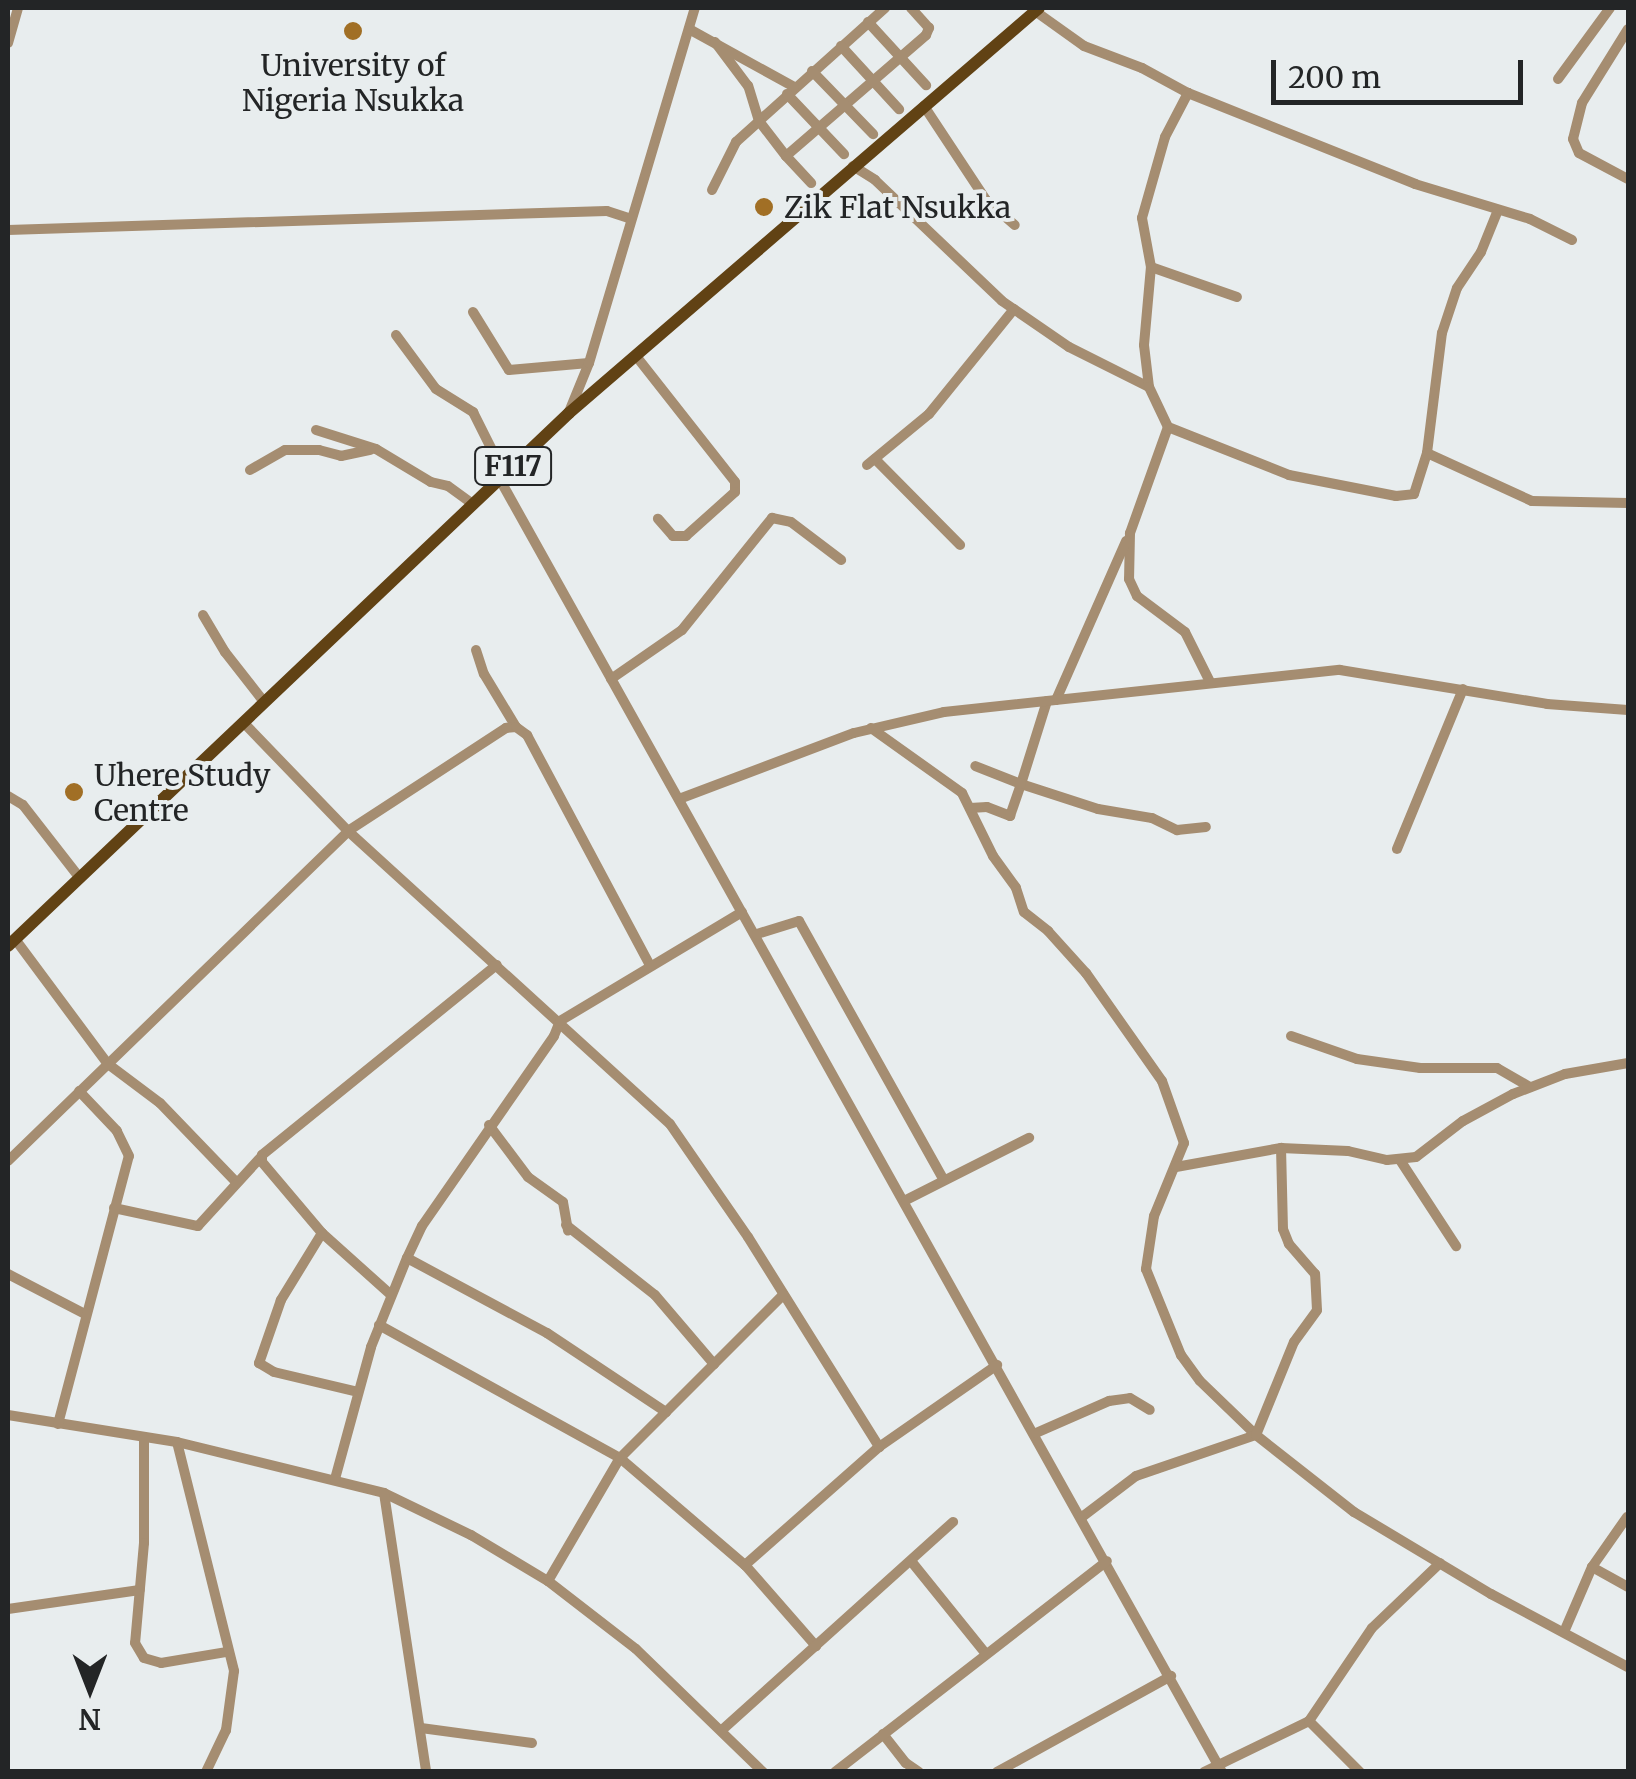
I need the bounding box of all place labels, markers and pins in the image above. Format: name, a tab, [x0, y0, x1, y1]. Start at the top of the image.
marker: University of Nigeria Nsukka	[342, 20, 364, 42]
place label: University of Nigeria Nsukka	[242, 47, 464, 118]
place label: Zik Flat Nsukka	[784, 189, 1011, 225]
marker: Zik Flat Nsukka	[753, 196, 775, 218]
place label: Uhere Study Centre	[94, 757, 270, 828]
marker: Uhere Study Centre	[63, 781, 85, 803]

